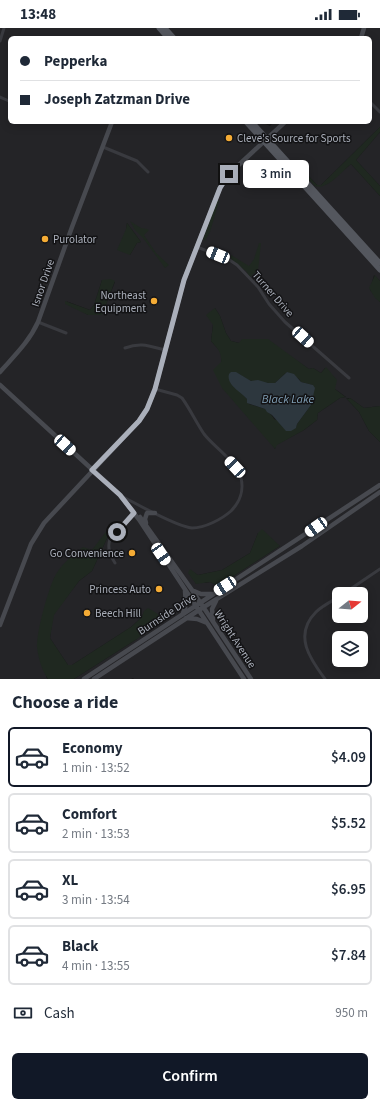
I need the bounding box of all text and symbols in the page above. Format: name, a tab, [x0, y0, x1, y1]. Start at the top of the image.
text: 13:48	[20, 4, 56, 25]
text: Pepperka	[44, 51, 107, 72]
text: Joseph Zatzman Drive	[44, 89, 190, 110]
place label: Cleve's Source for Sports	[237, 131, 351, 146]
marker: Cleve's Source for Sports	[224, 133, 234, 143]
callout: 3 min	[243, 160, 309, 188]
route end	[220, 165, 238, 183]
text: 3 min	[261, 165, 291, 183]
place label: Purolator	[53, 232, 97, 247]
marker: Purolator	[40, 234, 50, 244]
car	[205, 245, 231, 265]
street label: Isnor Drive	[28, 257, 58, 309]
street label: Turner Drive	[249, 268, 298, 321]
place label: Northeast Equipment	[95, 288, 146, 316]
marker: Northeast Equipment	[149, 296, 159, 306]
car	[290, 325, 316, 349]
water label: Black Lake	[262, 391, 315, 408]
car	[52, 433, 78, 457]
car	[222, 454, 248, 480]
car	[303, 515, 329, 539]
route start	[108, 523, 126, 541]
car	[149, 541, 173, 567]
place label: Go Convenience	[50, 546, 125, 561]
marker: Go Convenience	[127, 548, 137, 558]
car	[212, 574, 238, 598]
place label: Princess Auto	[89, 582, 151, 597]
marker: Princess Auto	[154, 584, 164, 594]
north arrow	[332, 587, 368, 623]
map controls	[332, 587, 368, 667]
street label: Burnside Drive	[135, 589, 200, 639]
place label: Beech Hill	[95, 606, 141, 621]
street label: Wright Avenue	[211, 607, 260, 671]
marker: Beech Hill	[82, 608, 92, 618]
button: layers	[332, 631, 368, 667]
text: Choose a ride	[12, 690, 118, 715]
text: Economy	[62, 738, 123, 759]
icon: car	[14, 739, 50, 775]
text: $4.09	[331, 747, 366, 768]
text: 1 min · 13:52	[62, 759, 130, 777]
text: Comfort	[62, 804, 117, 825]
icon: car	[14, 805, 50, 841]
text: $5.52	[331, 813, 366, 834]
text: 2 min · 13:53	[62, 825, 130, 843]
text: XL	[62, 870, 78, 891]
icon: car	[14, 871, 50, 907]
text: $6.95	[331, 879, 366, 900]
text: 3 min · 13:54	[62, 891, 130, 909]
text: Black	[62, 936, 99, 957]
icon: car	[14, 937, 50, 973]
text: $7.84	[331, 945, 366, 966]
text: 4 min · 13:55	[62, 957, 130, 975]
icon: cash	[12, 1002, 34, 1024]
text: Cash	[44, 1003, 75, 1024]
text: 950 m	[335, 1004, 368, 1022]
button: Confirm	[12, 1053, 368, 1099]

